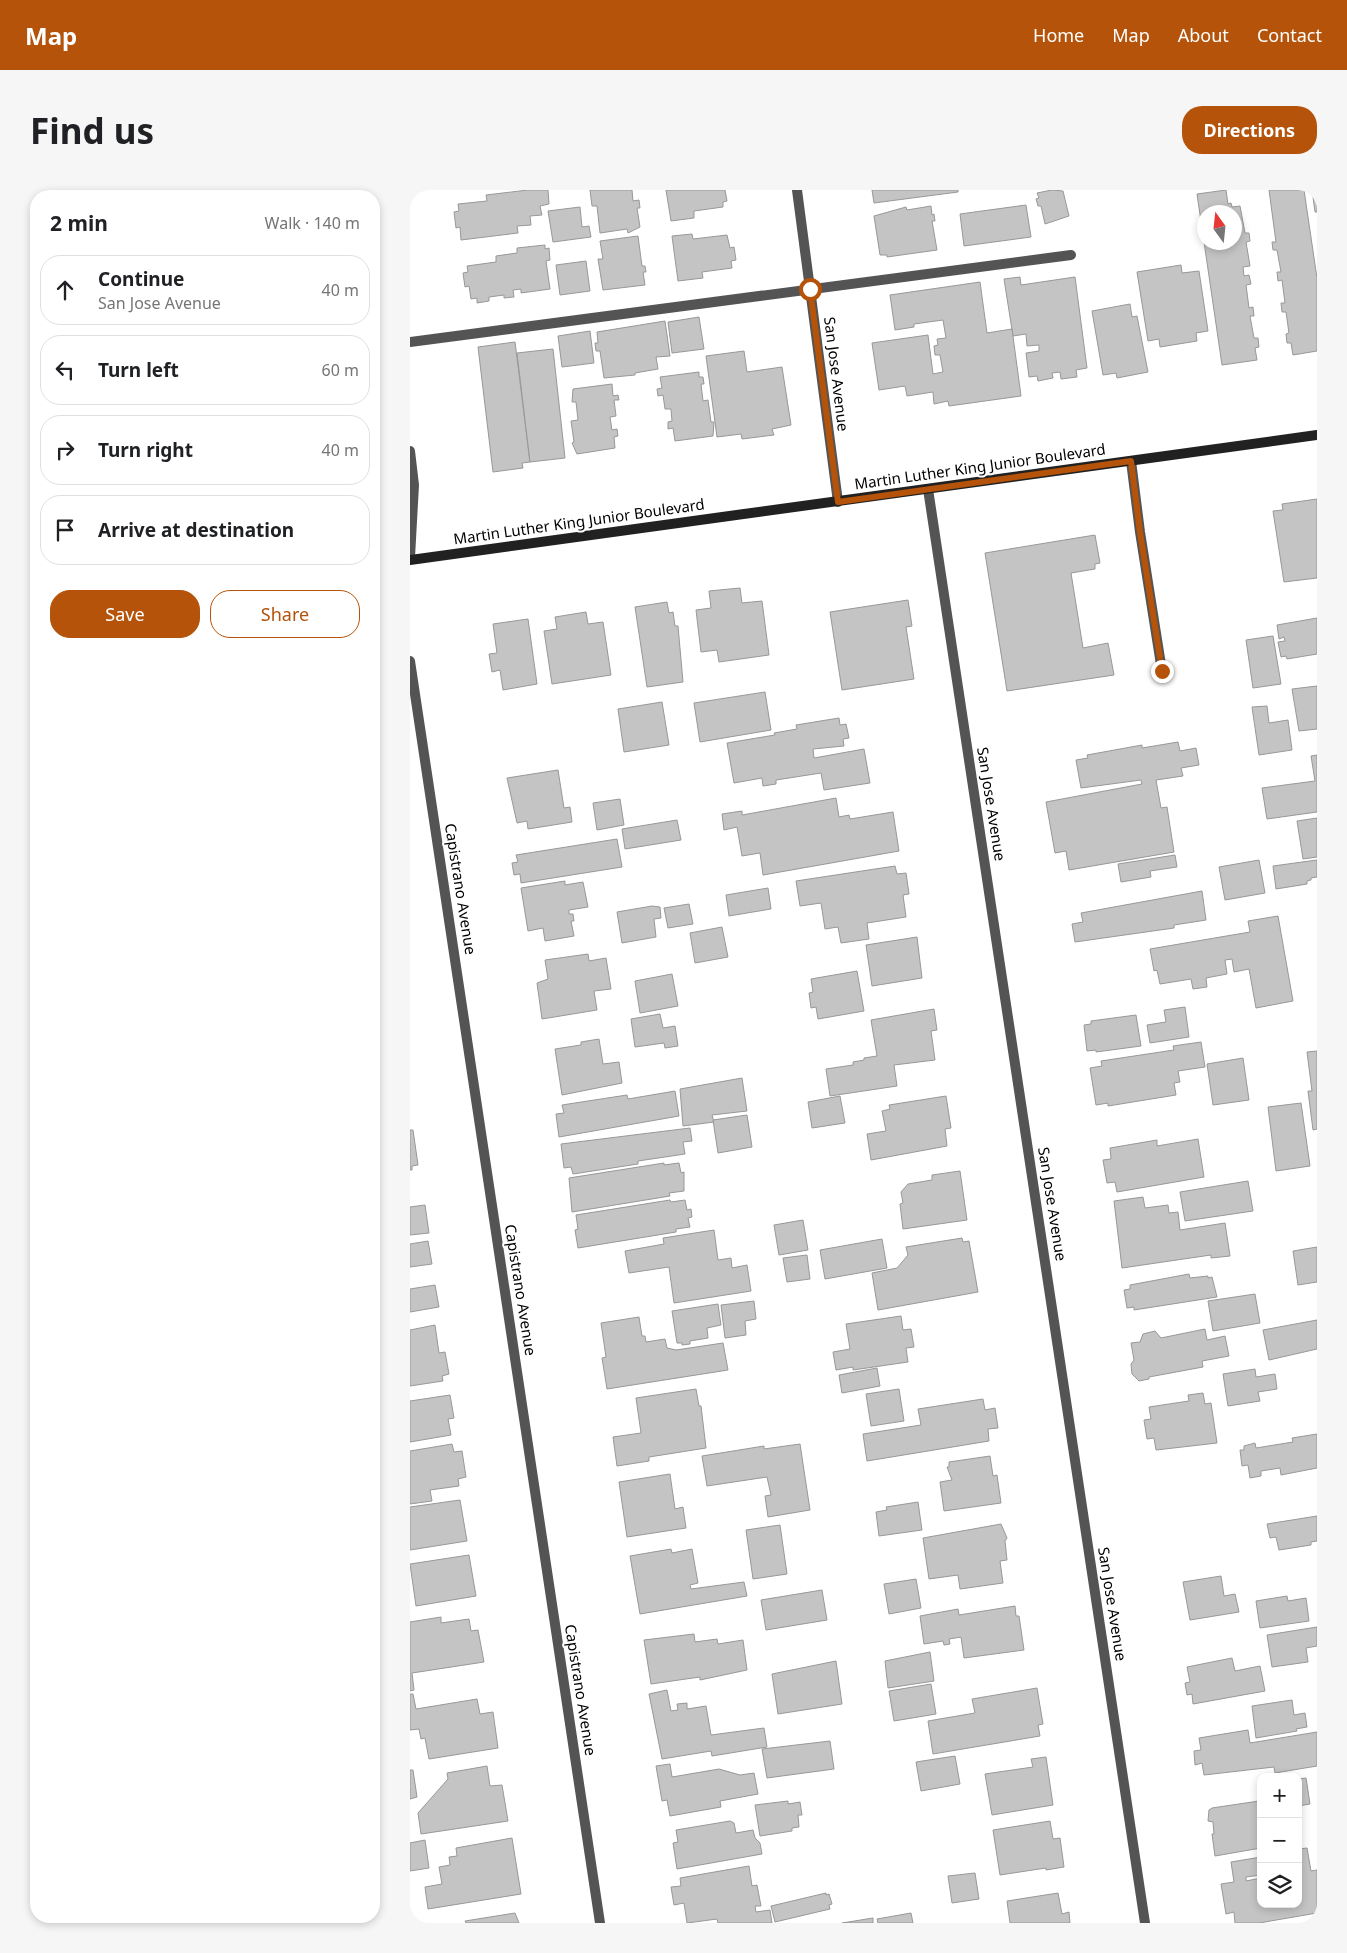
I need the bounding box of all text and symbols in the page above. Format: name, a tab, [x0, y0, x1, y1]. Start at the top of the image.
text: Map	[25, 19, 77, 52]
text: Home	[1033, 23, 1084, 47]
text: Map	[1112, 23, 1150, 47]
text: About	[1178, 23, 1229, 47]
text: Contact	[1257, 23, 1322, 47]
button: Directions	[1182, 106, 1317, 154]
text: Find us	[30, 107, 154, 154]
north arrow	[1197, 205, 1242, 250]
text: 2 min	[50, 209, 108, 237]
text: Walk · 140 m	[265, 212, 360, 234]
text: Continue	[98, 266, 184, 292]
icon: ahead	[51, 276, 79, 304]
route start	[799, 278, 822, 301]
text: 40 m	[322, 279, 359, 301]
text: San Jose Avenue	[98, 292, 221, 314]
street label: San Jose Avenue	[820, 315, 854, 432]
icon: left	[51, 356, 79, 384]
text: Turn left	[98, 357, 179, 383]
text: 60 m	[322, 359, 359, 381]
icon: right	[51, 436, 79, 464]
text: Turn right	[98, 437, 193, 463]
street label: Martin Luther King Junior Boulevard	[853, 438, 1107, 494]
text: 40 m	[322, 439, 359, 461]
street label: Martin Luther King Junior Boulevard	[452, 493, 706, 549]
icon: arrive	[51, 516, 79, 544]
text: Arrive at destination	[98, 517, 294, 543]
button: Save	[50, 590, 200, 638]
button: Share	[210, 590, 360, 638]
route end	[1151, 660, 1174, 683]
street label: San Jose Avenue	[973, 745, 1011, 862]
street label: Capistrano Avenue	[441, 822, 481, 956]
street label: San Jose Avenue	[1034, 1145, 1072, 1262]
street label: Capistrano Avenue	[501, 1223, 541, 1357]
street label: San Jose Avenue	[1094, 1545, 1132, 1662]
street label: Capistrano Avenue	[561, 1623, 601, 1757]
map controls	[1257, 1773, 1302, 1908]
button: +	[1257, 1773, 1302, 1818]
button: −	[1257, 1818, 1302, 1863]
button: layers	[1257, 1863, 1302, 1908]

